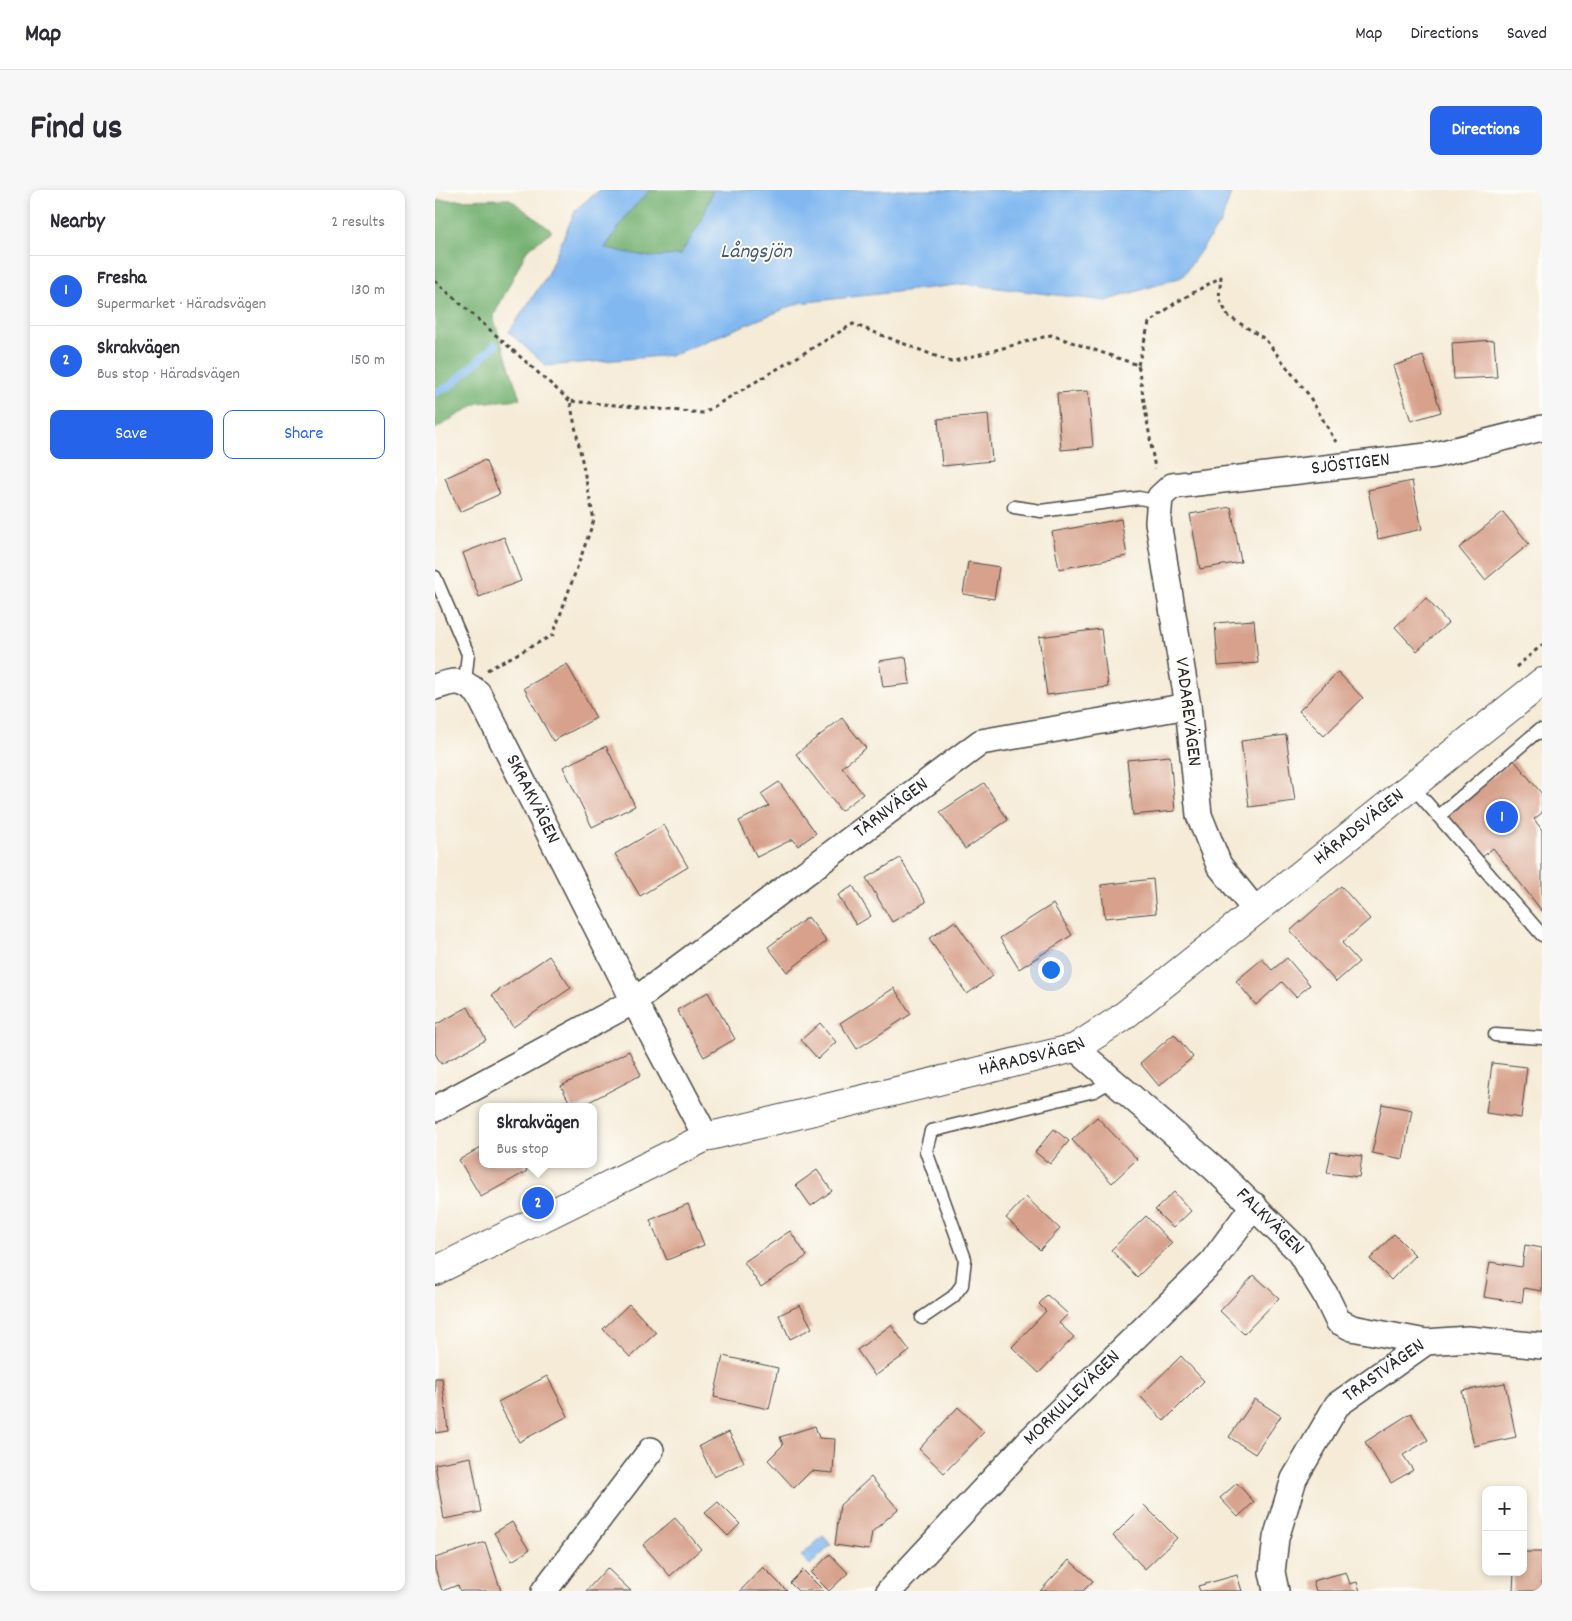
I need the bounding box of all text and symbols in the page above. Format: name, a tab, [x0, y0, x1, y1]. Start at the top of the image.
text: Map	[25, 18, 61, 52]
text: Map	[1355, 22, 1382, 47]
text: Directions	[1410, 22, 1479, 47]
text: Saved	[1507, 22, 1547, 47]
text: Find us	[30, 105, 122, 155]
button: Directions	[1430, 106, 1542, 155]
text: Nearby	[50, 208, 105, 238]
text: 2 results	[331, 211, 385, 234]
water label: Långsjön	[720, 238, 793, 268]
text: Fresha	[97, 266, 147, 293]
text: 1	[64, 279, 68, 302]
text: 130 m	[351, 279, 385, 302]
text: Supermarket · Häradsvägen	[97, 293, 266, 316]
text: Skrakvägen	[97, 336, 180, 363]
text: 2	[63, 349, 70, 372]
text: 150 m	[351, 349, 385, 372]
text: Bus stop · Häradsvägen	[97, 363, 240, 386]
button: Save	[50, 410, 213, 459]
button: Share	[223, 410, 385, 459]
street label: SJÖSTIGEN	[1310, 446, 1391, 483]
street label: VADAREVÄGEN	[1166, 656, 1208, 768]
street label: SKRAKVÄGEN	[497, 750, 566, 849]
street label: TÄRNVÄGEN	[848, 771, 935, 846]
street label: HÄRADSVÄGEN	[1308, 783, 1411, 873]
pin: 1	[1486, 798, 1518, 836]
your location	[1038, 957, 1064, 983]
street label: HÄRADSVÄGEN	[976, 1030, 1092, 1085]
popup	[479, 1103, 597, 1168]
text: Skrakvägen	[497, 1111, 579, 1138]
text: Bus stop	[497, 1138, 549, 1161]
street label: FALKVÄGEN	[1229, 1182, 1310, 1262]
pin: 2	[522, 1184, 554, 1222]
street label: TRASTVÄGEN	[1338, 1333, 1431, 1410]
street label: MORKULLEVÄGEN	[1018, 1344, 1127, 1453]
map controls	[1482, 1486, 1527, 1576]
button: +	[1482, 1486, 1527, 1531]
button: −	[1482, 1531, 1527, 1576]

